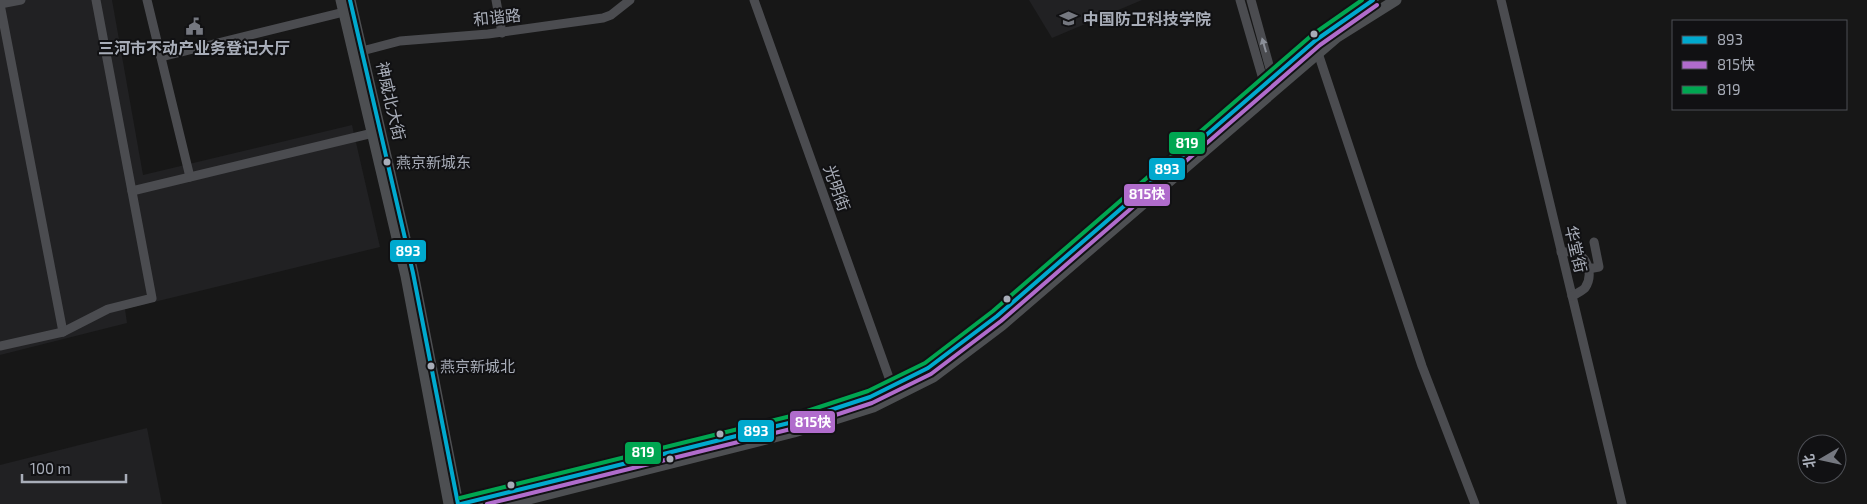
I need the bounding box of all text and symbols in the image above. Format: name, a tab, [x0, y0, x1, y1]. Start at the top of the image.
street label: 和谐路	[472, 5, 522, 28]
school or university icon: 中国防卫科技学院	[1059, 9, 1079, 29]
place label: 中国防卫科技学院	[1083, 9, 1211, 28]
public building icon: 三河市不动产业务登记大厅	[184, 17, 204, 37]
legend	[1672, 20, 1847, 110]
unlabelled marker	[1309, 29, 1319, 39]
text: 893	[1717, 30, 1743, 48]
one-way arrow	[1259, 37, 1267, 52]
place label: 三河市不动产业务登记大厅	[98, 38, 290, 57]
text: 815快	[1717, 55, 1755, 73]
street label: 神威北大街	[373, 60, 410, 142]
text: 819	[1717, 80, 1741, 98]
line badge: 819	[1168, 131, 1206, 155]
text: 819	[1175, 134, 1199, 151]
place label: 燕京新城东	[396, 153, 471, 171]
marker: 燕京新城东	[382, 157, 392, 167]
line badge: 893	[1148, 157, 1186, 181]
text: 893	[1155, 160, 1180, 177]
street label: 光明街	[820, 162, 855, 214]
line badge: 815快	[1123, 183, 1171, 207]
text: 815快	[1129, 185, 1165, 202]
street label: 华堂街	[1562, 223, 1591, 274]
line badge: 893	[389, 239, 427, 263]
text: 893	[396, 242, 421, 259]
unlabelled marker	[1002, 294, 1012, 304]
place label: 燕京新城北	[440, 357, 515, 375]
marker: 燕京新城北	[426, 361, 436, 371]
line badge: 815快	[789, 410, 836, 434]
text: 815快	[795, 413, 831, 430]
line badge: 893	[737, 419, 775, 443]
text: 893	[744, 422, 769, 439]
unlabelled marker	[715, 429, 725, 439]
north arrow	[1797, 434, 1847, 484]
line badge: 819	[624, 441, 662, 465]
text: 819	[631, 443, 655, 460]
scale bar	[22, 452, 126, 484]
text: 北	[1799, 453, 1818, 469]
unlabelled marker	[665, 454, 675, 464]
text: 100 m	[30, 459, 71, 477]
unlabelled marker	[506, 480, 516, 490]

